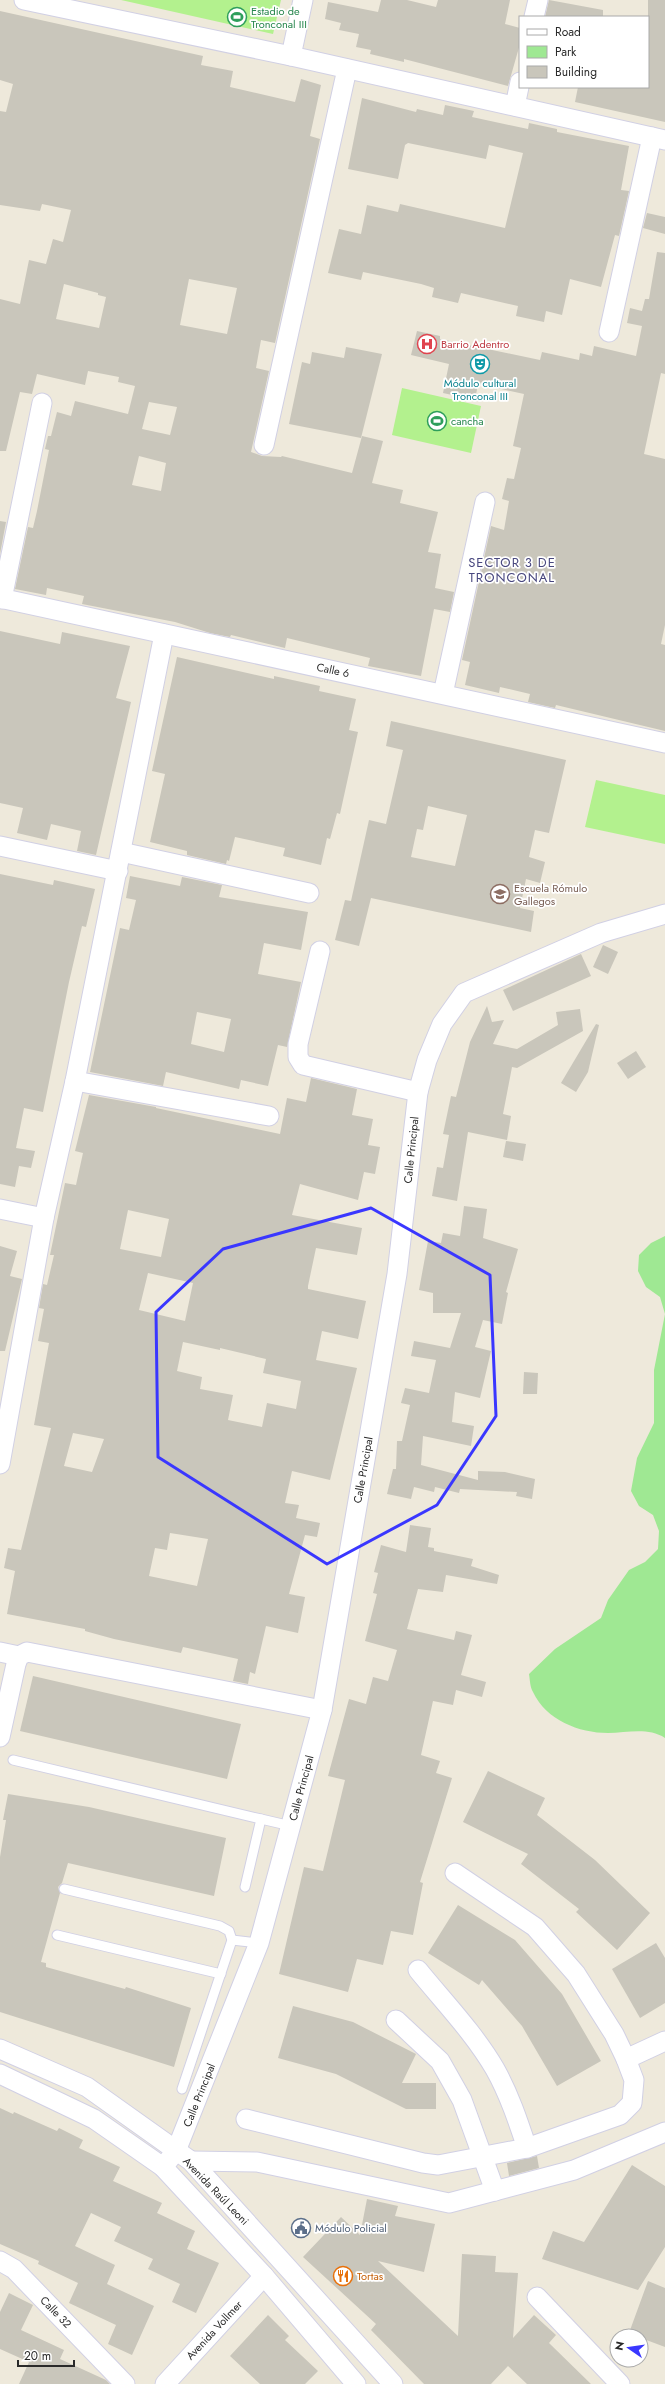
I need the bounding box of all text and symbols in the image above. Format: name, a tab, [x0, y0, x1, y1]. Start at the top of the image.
place label: Estadio de Tronconal III	[251, 3, 307, 32]
sports icon: Estadio de Tronconal III	[226, 6, 248, 28]
legend	[519, 16, 649, 88]
text: Road	[555, 23, 581, 41]
text: Park	[555, 43, 577, 61]
text: Building	[555, 63, 597, 81]
hospital icon: Barrio Adentro	[416, 333, 438, 355]
place label: Barrio Adentro	[441, 336, 509, 352]
theatre icon: Módulo cultural Tronconal III	[469, 353, 491, 375]
place label: Módulo cultural Tronconal III	[444, 375, 516, 404]
sports icon: cancha	[426, 410, 448, 432]
place label: cancha	[451, 413, 484, 429]
district label: SECTOR 3 DE TRONCONAL	[468, 553, 556, 587]
street label: Calle 6	[315, 659, 351, 681]
place label: Escuela Rómulo Gallegos	[514, 880, 587, 909]
school or university icon: Escuela Rómulo Gallegos	[489, 883, 511, 905]
street label: Calle Principal	[400, 1116, 422, 1184]
street label: Calle Principal	[349, 1435, 377, 1505]
street label: Calle Principal	[285, 1753, 317, 1823]
street label: Calle Principal	[179, 2061, 219, 2129]
street label: Avenida Raúl Leoni	[179, 2153, 253, 2229]
public building icon: Módulo Policial	[290, 2217, 312, 2239]
place label: Módulo Policial	[315, 2220, 387, 2236]
restaurant icon: Tortas	[332, 2265, 354, 2287]
place label: Tortas	[357, 2268, 384, 2284]
street label: Calle 32	[37, 2292, 75, 2332]
street label: Avenida Vollmer	[182, 2297, 246, 2363]
north arrow	[609, 2328, 649, 2368]
text: N	[610, 2340, 628, 2352]
scale bar	[18, 2342, 74, 2368]
text: 20 m	[24, 2347, 51, 2365]

